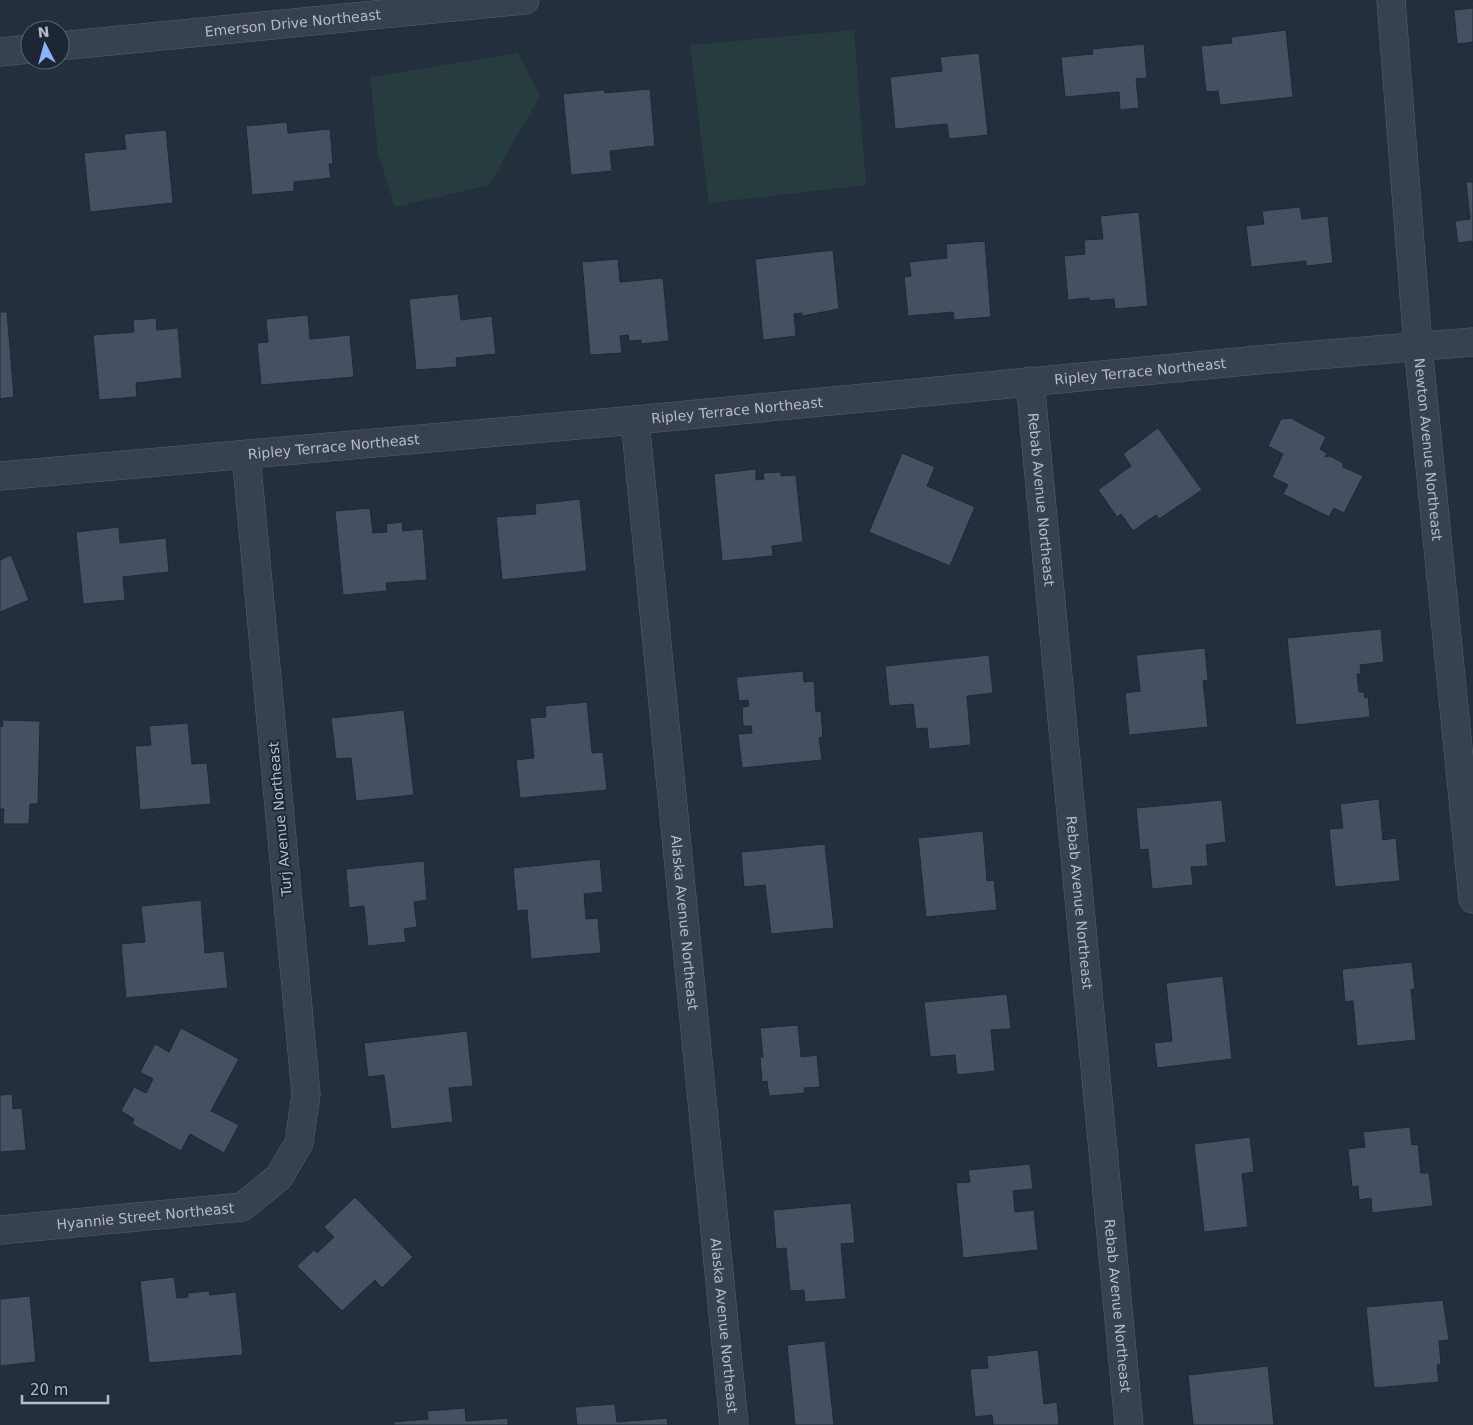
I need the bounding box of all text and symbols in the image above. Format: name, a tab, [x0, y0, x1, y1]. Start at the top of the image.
street label: Emerson Drive Northeast	[204, 6, 382, 40]
north arrow	[20, 20, 70, 70]
text: N	[37, 24, 50, 41]
street label: Ripley Terrace Northeast	[1054, 355, 1227, 388]
street label: Newton Avenue Northeast	[1411, 357, 1445, 542]
street label: Ripley Terrace Northeast	[650, 394, 824, 426]
street label: Rebab Avenue Northeast	[1025, 412, 1057, 587]
street label: Ripley Terrace Northeast	[247, 431, 421, 462]
street label: Turj Avenue Northeast	[265, 741, 295, 898]
street label: Rebab Avenue Northeast	[1063, 815, 1096, 991]
street label: Alaska Avenue Northeast	[668, 834, 701, 1011]
street label: Hyannie Street Northeast	[56, 1200, 235, 1233]
street label: Rebab Avenue Northeast	[1102, 1218, 1134, 1394]
street label: Alaska Avenue Northeast	[708, 1237, 741, 1414]
scale bar	[22, 1372, 109, 1404]
text: 20 m	[30, 1381, 68, 1399]

